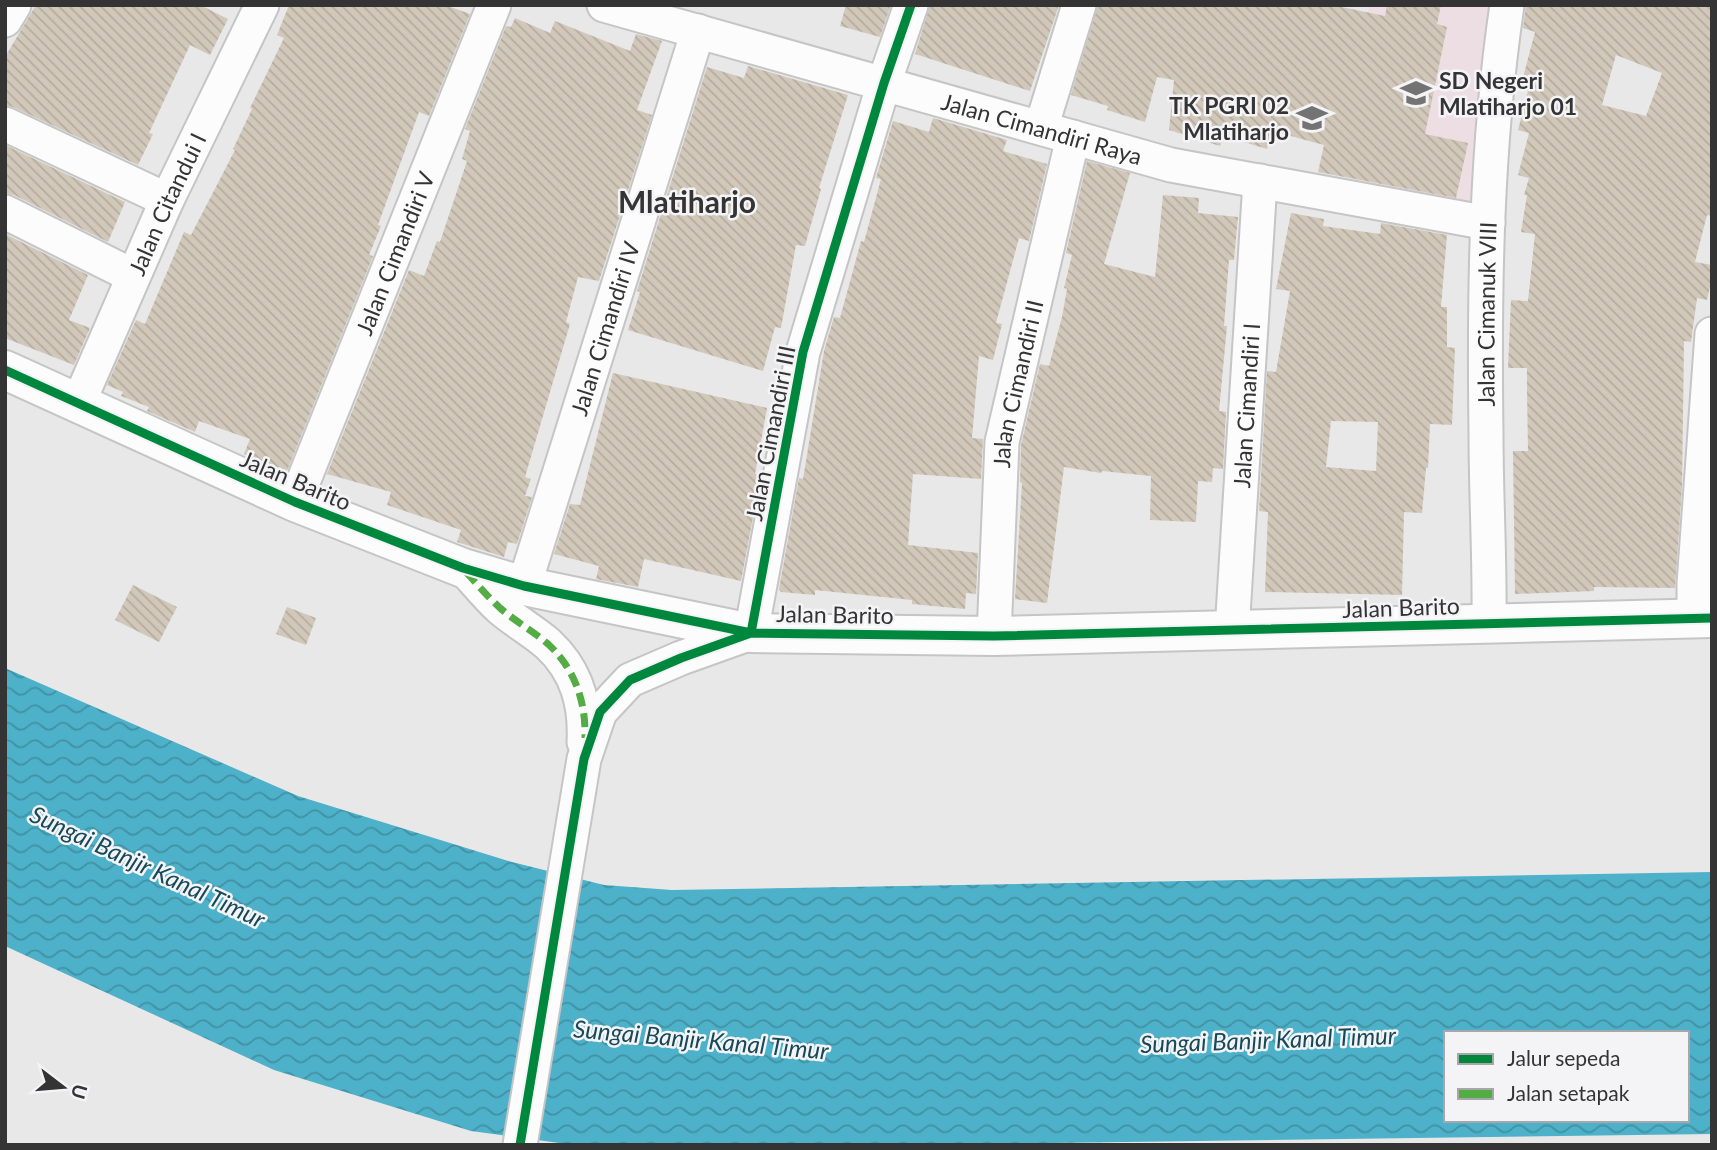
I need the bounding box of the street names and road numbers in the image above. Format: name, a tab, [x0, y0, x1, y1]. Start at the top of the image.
street label: Jalan Cimandiri Raya	[938, 87, 1145, 170]
street label: Jalan Citandui I	[122, 128, 212, 279]
street label: Jalan Cimandiri V	[349, 167, 440, 339]
street label: Jalan Cimanuk VIII	[1471, 221, 1502, 407]
street label: Jalan Cimandiri IV	[564, 238, 645, 419]
street label: Jalan Cimandiri II	[987, 297, 1049, 468]
street label: Jalan Cimandiri I	[1227, 322, 1265, 489]
street label: Jalan Cimandiri III	[739, 343, 801, 523]
street label: Jalan Barito	[236, 444, 356, 516]
street label: Jalan Barito	[1342, 591, 1460, 623]
street label: Jalan Barito	[776, 599, 894, 629]

